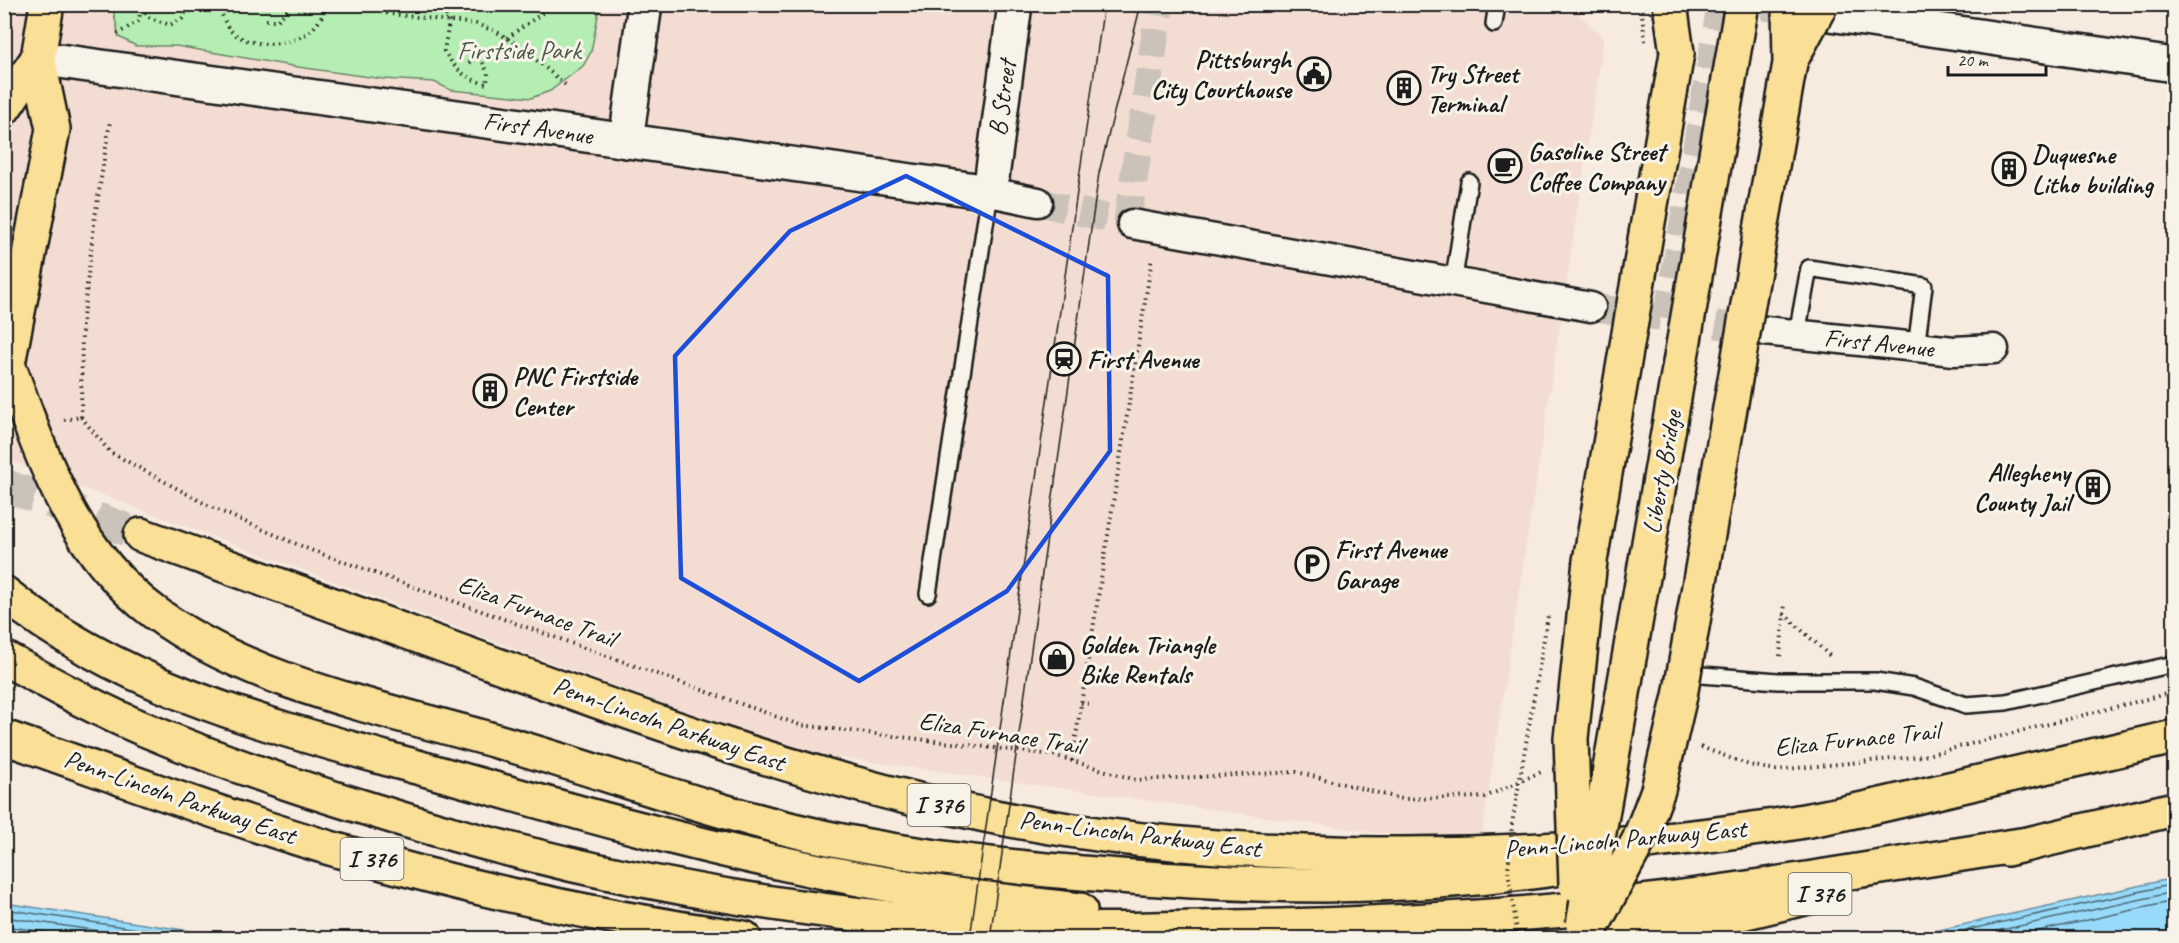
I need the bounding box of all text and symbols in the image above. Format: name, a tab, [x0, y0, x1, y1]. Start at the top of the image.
park label: Firstside Park	[457, 34, 583, 67]
scale bar	[1948, 39, 2046, 77]
place label: Pittsburgh City Courthouse	[1151, 43, 1293, 106]
text: 20 m	[1957, 49, 1990, 71]
street label: B Street	[980, 55, 1024, 138]
public building icon: Pittsburgh City Courthouse	[1296, 56, 1332, 92]
place label: Try Street Terminal	[1427, 57, 1522, 120]
building icon: Try Street Terminal	[1386, 70, 1422, 106]
street label: First Avenue	[481, 104, 596, 152]
place label: Gasoline Street Coffee Company	[1528, 135, 1669, 198]
place label: Duquesne Litho building	[2032, 138, 2155, 201]
cafe icon: Gasoline Street Coffee Company	[1487, 148, 1523, 184]
building icon: Duquesne Litho building	[1991, 151, 2027, 187]
street label: First Avenue	[1823, 321, 1937, 365]
station icon: First Avenue	[1046, 341, 1082, 377]
place label: First Avenue	[1087, 343, 1201, 376]
place label: PNC Firstside Center	[513, 360, 639, 423]
building icon: PNC Firstside Center	[472, 373, 508, 409]
street label: Liberty Bridge	[1635, 406, 1689, 536]
place label: Allegheny County Jail	[1974, 456, 2075, 519]
building icon: Allegheny County Jail	[2075, 469, 2111, 505]
place label: First Avenue Garage	[1335, 533, 1449, 596]
parking icon: First Avenue Garage	[1294, 546, 1330, 582]
street label: Eliza Furnace Trail	[454, 567, 625, 656]
place label: Golden Triangle Bike Rentals	[1080, 628, 1217, 691]
shop icon: Golden Triangle Bike Rentals	[1039, 641, 1075, 677]
street label: Penn-Lincoln Parkway East	[549, 669, 791, 780]
street label: Eliza Furnace Trail	[917, 704, 1090, 763]
street label: Eliza Furnace Trail	[1773, 713, 1945, 764]
street label: Penn-Lincoln Parkway East	[60, 742, 302, 853]
road number: I 376	[908, 784, 970, 826]
street label: Penn-Lincoln Parkway East	[1018, 803, 1265, 865]
street label: Penn-Lincoln Parkway East	[1503, 812, 1750, 866]
road number: I 376	[340, 838, 404, 880]
road number: I 376	[1788, 873, 1852, 915]

